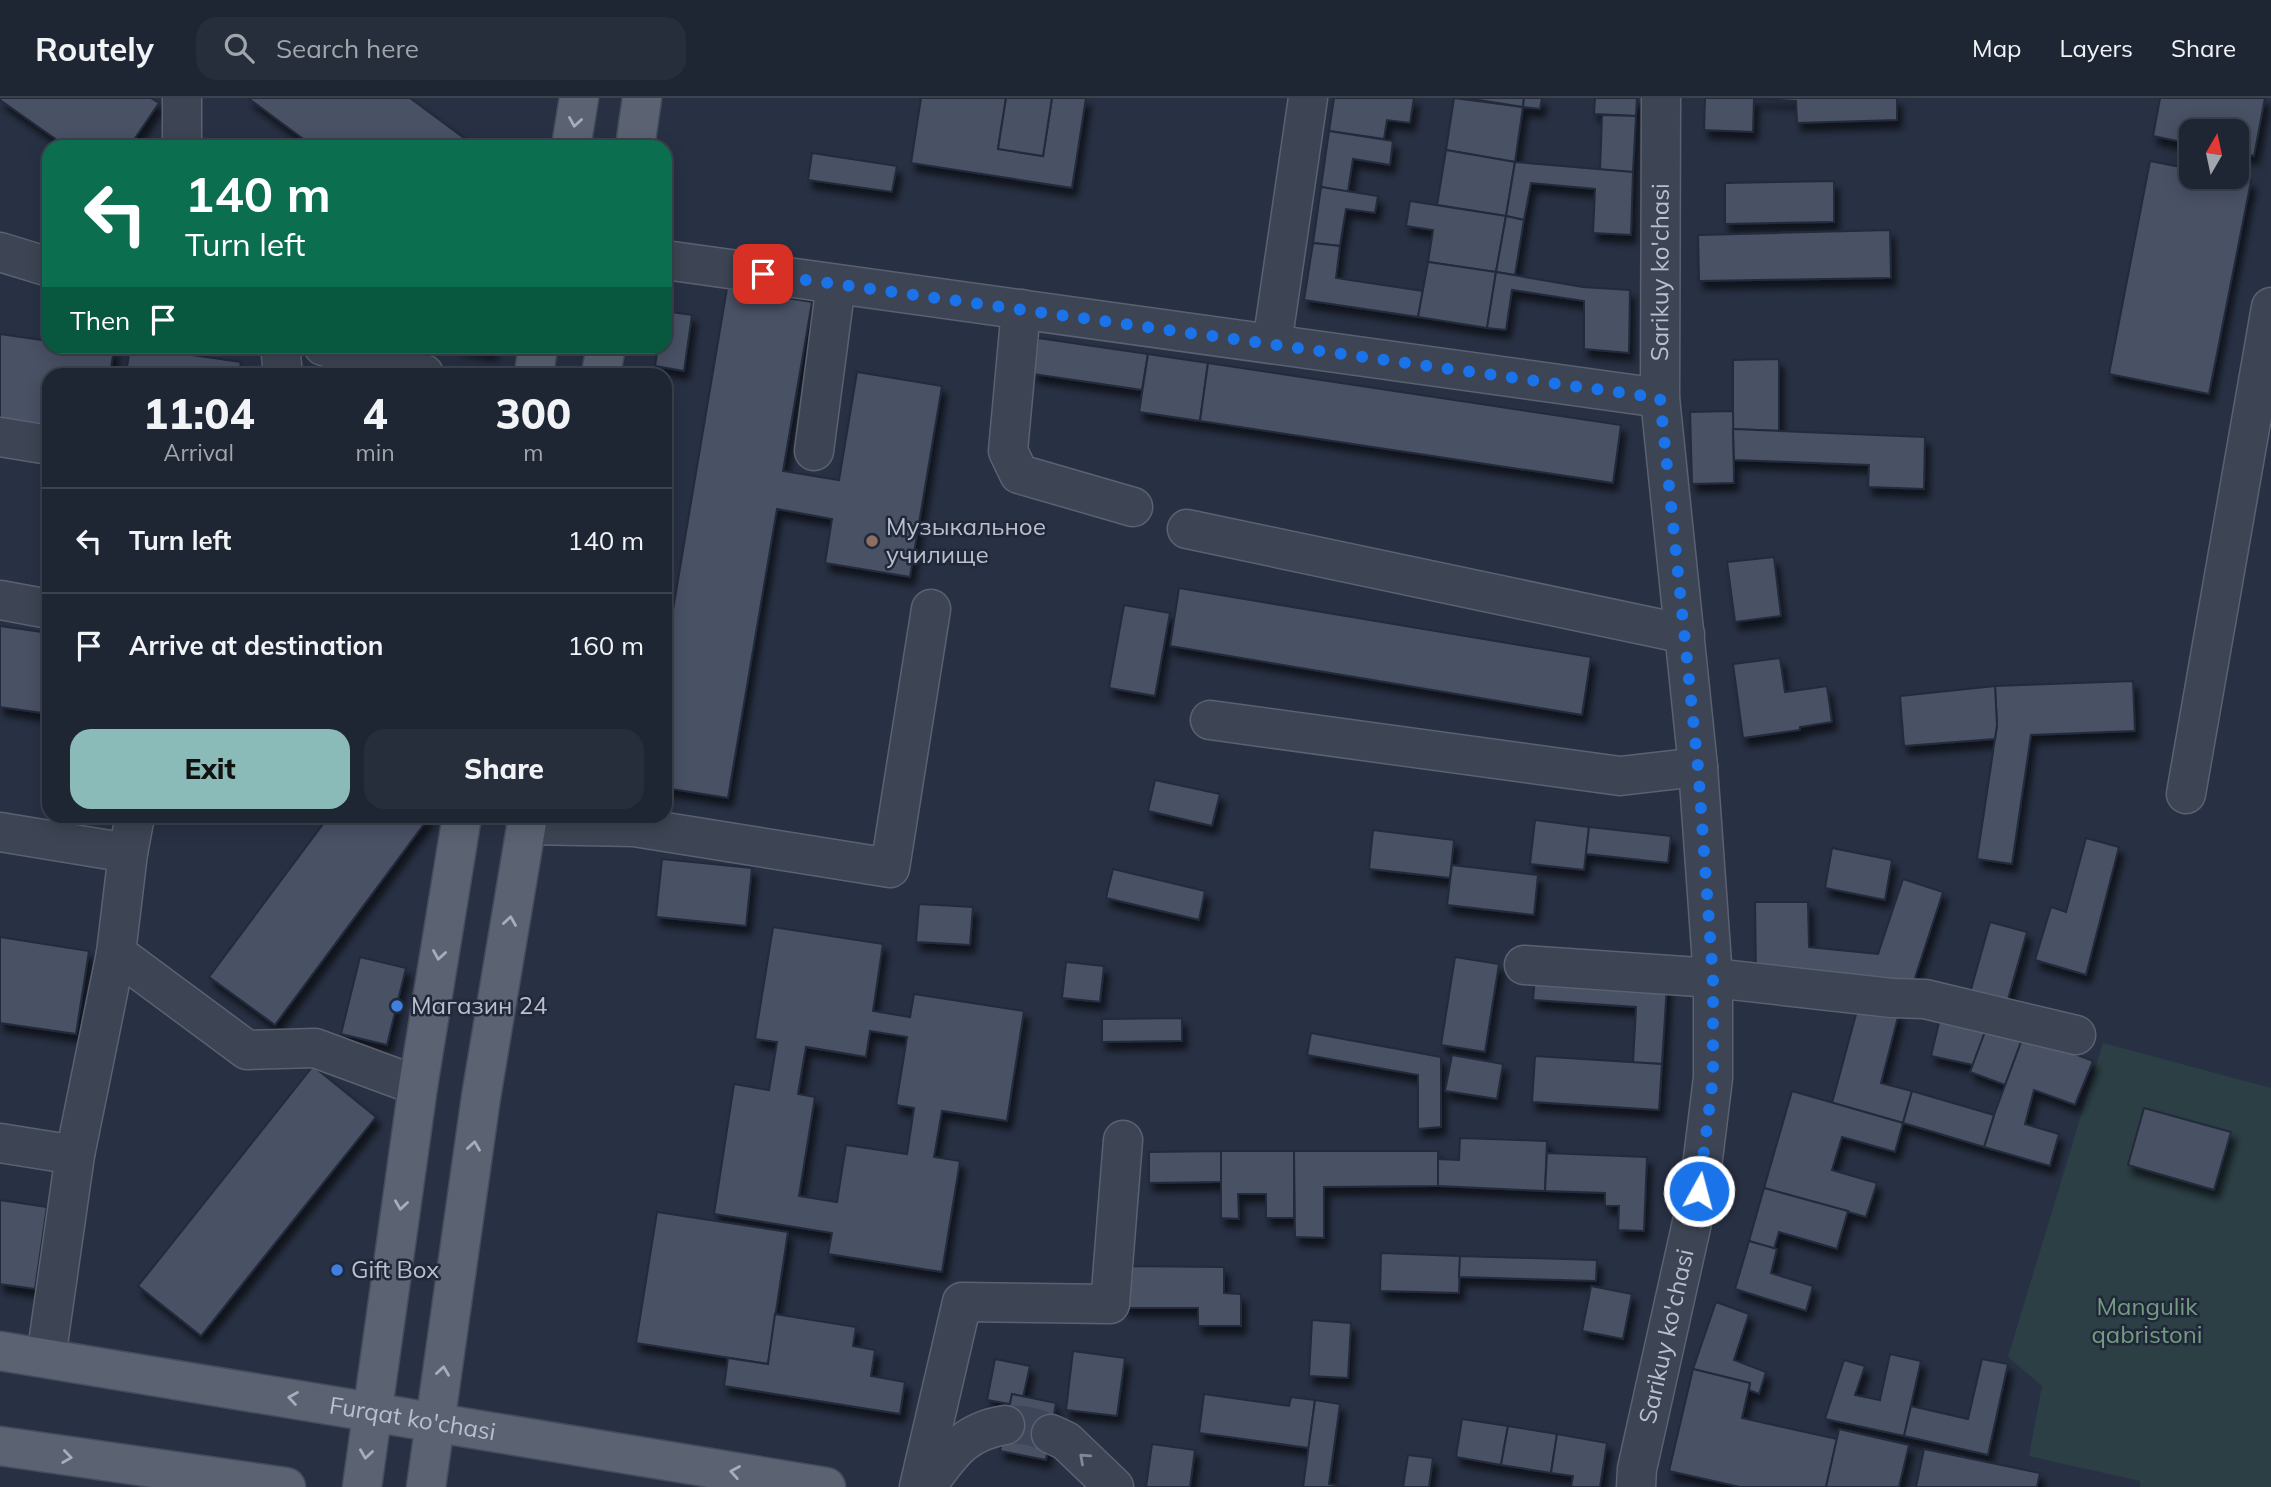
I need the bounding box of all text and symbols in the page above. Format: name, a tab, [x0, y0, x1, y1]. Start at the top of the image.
search box	[196, 17, 686, 80]
text: Routely	[35, 28, 154, 69]
icon: search	[220, 29, 258, 67]
text: Search here	[276, 32, 419, 65]
text: Map	[1972, 33, 2021, 63]
text: Layers	[2059, 33, 2133, 63]
text: Share	[2171, 33, 2236, 63]
one-way arrow	[568, 117, 583, 128]
north arrow	[2179, 119, 2249, 189]
map controls	[2179, 119, 2249, 189]
text: 140 m	[185, 163, 331, 224]
icon: left	[70, 168, 161, 259]
street label: Sarikuy ko'chasi	[1644, 183, 1675, 361]
text: Turn left	[185, 224, 305, 264]
pin	[733, 244, 793, 304]
icon: arrive	[744, 255, 782, 293]
icon: arrive	[144, 301, 182, 339]
text: Then	[70, 304, 130, 337]
text: 11:04	[143, 387, 255, 440]
text: 4	[362, 387, 388, 440]
text: 300	[496, 387, 571, 440]
text: Arrival	[164, 438, 234, 467]
text: min	[355, 438, 395, 467]
text: m	[523, 438, 543, 467]
place label: Музыкальное училище	[886, 511, 1046, 569]
icon: left	[70, 522, 108, 560]
text: Turn left	[129, 524, 231, 557]
text: 140 m	[568, 524, 644, 557]
marker: Музыкальное училище	[864, 533, 880, 549]
icon: arrive	[70, 627, 108, 665]
text: Arrive at destination	[129, 629, 384, 662]
text: 160 m	[568, 629, 644, 662]
button: Exit	[70, 729, 350, 809]
button: Share	[364, 729, 644, 809]
one-way arrow	[502, 915, 517, 927]
one-way arrow	[432, 950, 447, 961]
place label: Магазин 24	[411, 990, 547, 1020]
marker: Магазин 24	[389, 998, 405, 1014]
one-way arrow	[467, 1140, 482, 1151]
position arrow	[1662, 1154, 1736, 1228]
one-way arrow	[394, 1199, 409, 1210]
street label: Sarikuy ko'chasi	[1632, 1246, 1700, 1426]
place label: Gift Box	[351, 1254, 439, 1284]
marker: Gift Box	[329, 1262, 345, 1278]
park label: Mangulik qabristoni	[2091, 1291, 2203, 1349]
one-way arrow	[435, 1365, 450, 1377]
street label: Furqat ko'chasi	[327, 1389, 498, 1446]
one-way arrow	[287, 1391, 299, 1406]
one-way arrow	[359, 1448, 374, 1460]
one-way arrow	[62, 1449, 73, 1464]
one-way arrow	[1080, 1454, 1093, 1466]
one-way arrow	[729, 1465, 741, 1480]

